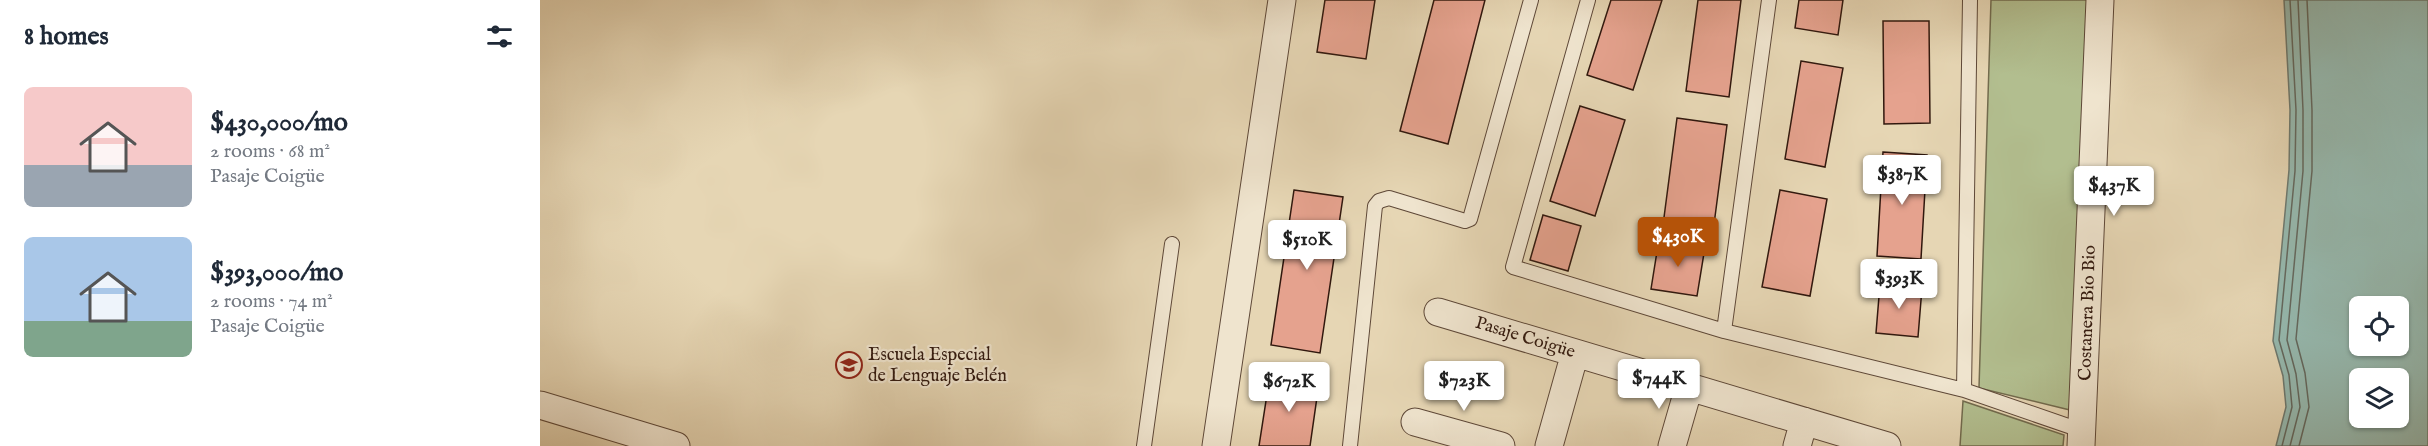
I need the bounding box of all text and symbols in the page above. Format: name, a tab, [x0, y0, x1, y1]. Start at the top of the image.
text: 8 homes	[24, 20, 109, 53]
icon: filters	[483, 20, 516, 53]
text: $430,000/mo	[210, 106, 348, 139]
icon: home	[72, 111, 144, 183]
text: 2 rooms · 68 m²	[210, 139, 330, 164]
pin: $387K	[1860, 155, 1944, 206]
text: $387K	[1877, 162, 1927, 187]
text: Pasaje Coigüe	[210, 164, 325, 189]
pin: $437K	[2072, 166, 2156, 217]
text: $437K	[2088, 173, 2140, 198]
pin: $430K	[1636, 217, 1720, 268]
pin: $510K	[1265, 220, 1349, 271]
text: $430K	[1652, 224, 1704, 249]
text: $510K	[1282, 227, 1332, 252]
street label: Costanera Bio Bio	[2074, 245, 2102, 381]
text: $393,000/mo	[210, 256, 343, 289]
pin: $393K	[1857, 259, 1941, 310]
icon: home	[72, 261, 144, 333]
text: $393K	[1874, 266, 1924, 291]
text: 2 rooms · 74 m²	[210, 289, 333, 314]
map controls	[2349, 296, 2409, 428]
button: locate	[2349, 296, 2409, 356]
street label: Pasaje Coigüe	[1472, 312, 1578, 364]
text: Pasaje Coigüe	[210, 314, 325, 339]
place label: Escuela Especial de Lenguaje Belén	[868, 344, 1007, 388]
school or university icon: Escuela Especial de Lenguaje Belén	[834, 350, 864, 380]
pin: $744K	[1617, 359, 1701, 410]
pin: $723K	[1422, 361, 1506, 412]
pin: $672K	[1247, 362, 1331, 413]
text: $744K	[1632, 366, 1686, 391]
text: $723K	[1438, 368, 1490, 393]
button: layers	[2349, 368, 2409, 428]
text: $672K	[1263, 369, 1315, 394]

